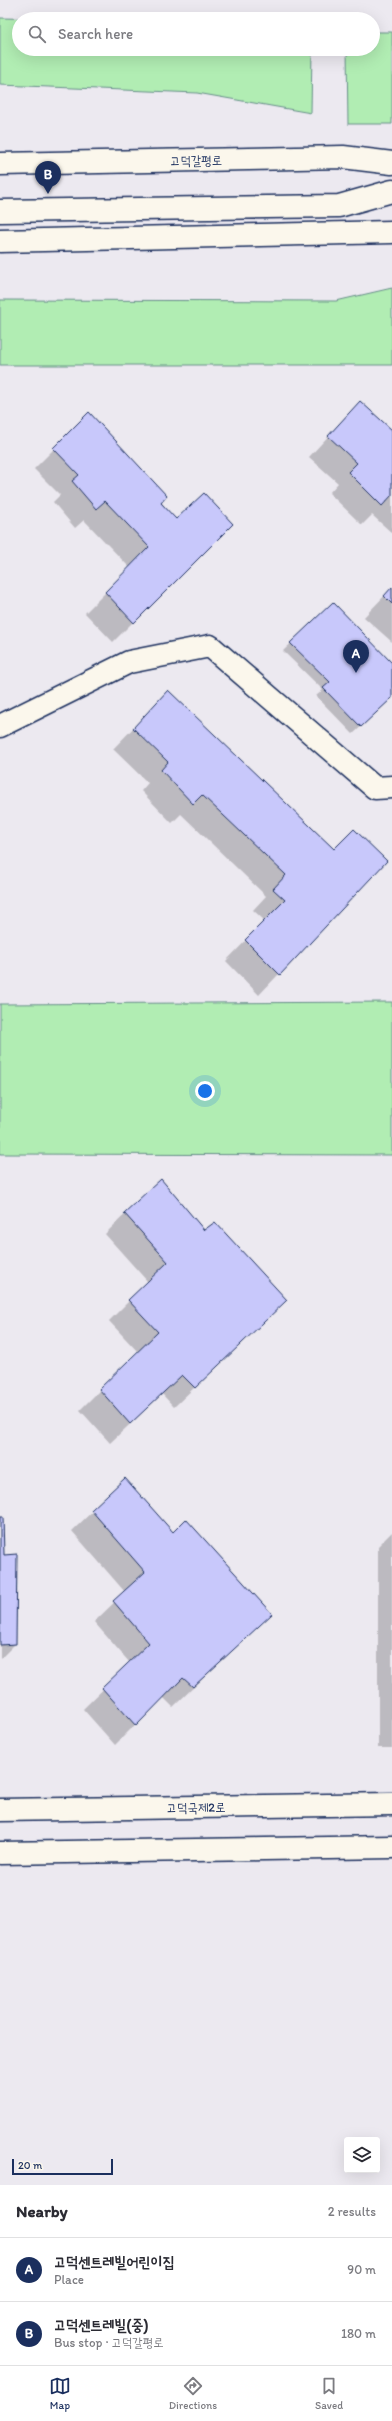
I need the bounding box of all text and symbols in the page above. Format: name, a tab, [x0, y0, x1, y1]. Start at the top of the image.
search box	[12, 12, 380, 56]
icon: search	[26, 23, 48, 45]
text: Search here	[58, 25, 133, 43]
street label: 고덕갈평로	[170, 153, 222, 168]
pin: B	[35, 161, 61, 194]
pin: A	[343, 640, 369, 673]
your location	[195, 1081, 215, 1101]
street label: 고덕국제2로	[166, 1799, 226, 1816]
map controls	[344, 2137, 380, 2173]
button: layers	[344, 2137, 380, 2173]
scale bar	[12, 2157, 113, 2176]
text: 20 m	[18, 2159, 42, 2172]
text: Nearby	[16, 2201, 68, 2221]
text: 2 results	[328, 2204, 376, 2219]
text: 고덕센트레빌어린이집	[54, 2253, 175, 2271]
text: A	[25, 2262, 33, 2277]
text: 90 m	[347, 2262, 376, 2277]
text: Place	[54, 2272, 84, 2287]
text: 고덕센트레빌(중)	[54, 2316, 148, 2334]
text: B	[25, 2326, 33, 2341]
text: 180 m	[341, 2326, 376, 2341]
text: Bus stop · 고덕갈평로	[54, 2335, 164, 2350]
tab: Map	[49, 2375, 71, 2412]
tab: Directions	[169, 2375, 217, 2412]
tab: Saved	[315, 2375, 343, 2412]

